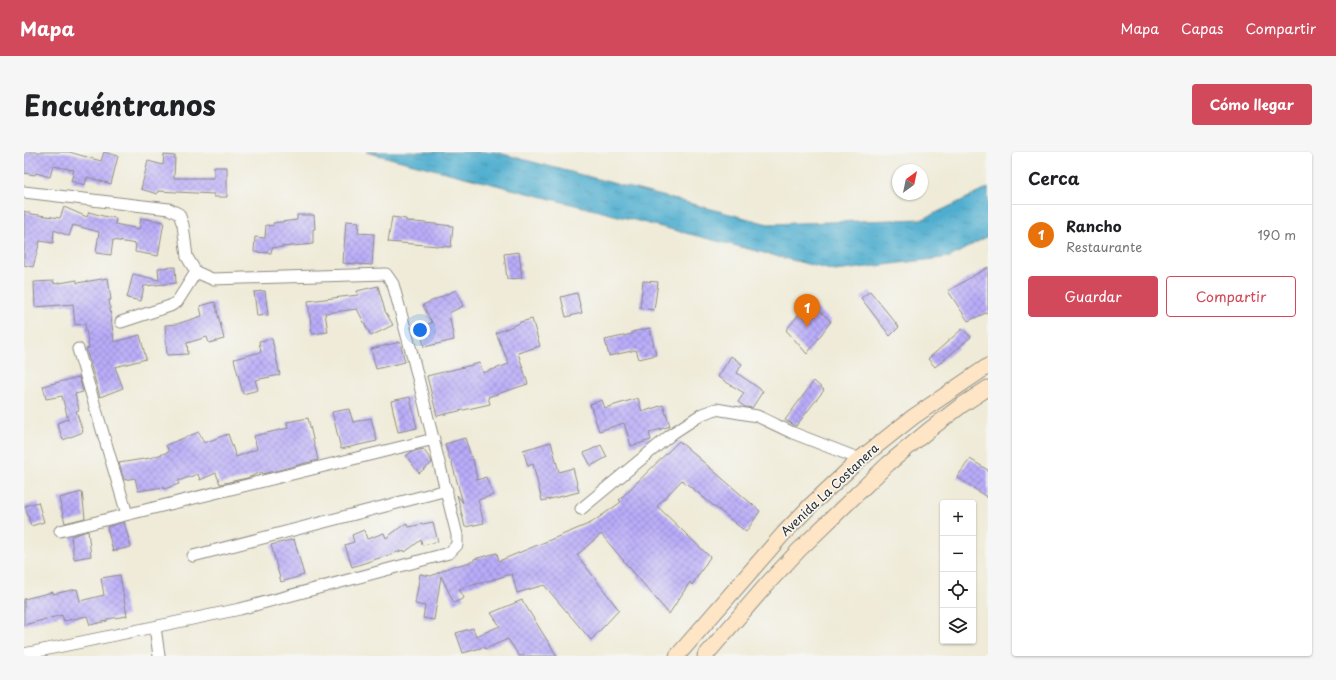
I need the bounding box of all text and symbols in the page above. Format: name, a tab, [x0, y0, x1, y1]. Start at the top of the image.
text: Mapa	[20, 14, 75, 42]
text: Mapa	[1121, 18, 1159, 39]
text: Capas	[1181, 18, 1223, 39]
text: Compartir	[1245, 18, 1316, 39]
text: Encuéntranos	[24, 83, 216, 126]
button: Cómo llegar	[1192, 84, 1312, 125]
north arrow	[892, 164, 928, 200]
text: Cerca	[1028, 165, 1079, 191]
text: Rancho	[1066, 214, 1122, 237]
text: 1	[1038, 225, 1044, 244]
text: 190 m	[1257, 225, 1296, 244]
text: Restaurante	[1066, 237, 1142, 256]
button: Guardar	[1028, 276, 1158, 317]
button: Compartir	[1166, 276, 1296, 317]
pin: 1	[794, 294, 820, 327]
your location	[410, 320, 430, 340]
street label: Avenida La Costanera	[776, 438, 883, 540]
map controls	[940, 500, 976, 644]
button: +	[940, 500, 976, 536]
button: −	[940, 536, 976, 572]
button: locate	[940, 572, 976, 608]
button: layers	[940, 608, 976, 644]

